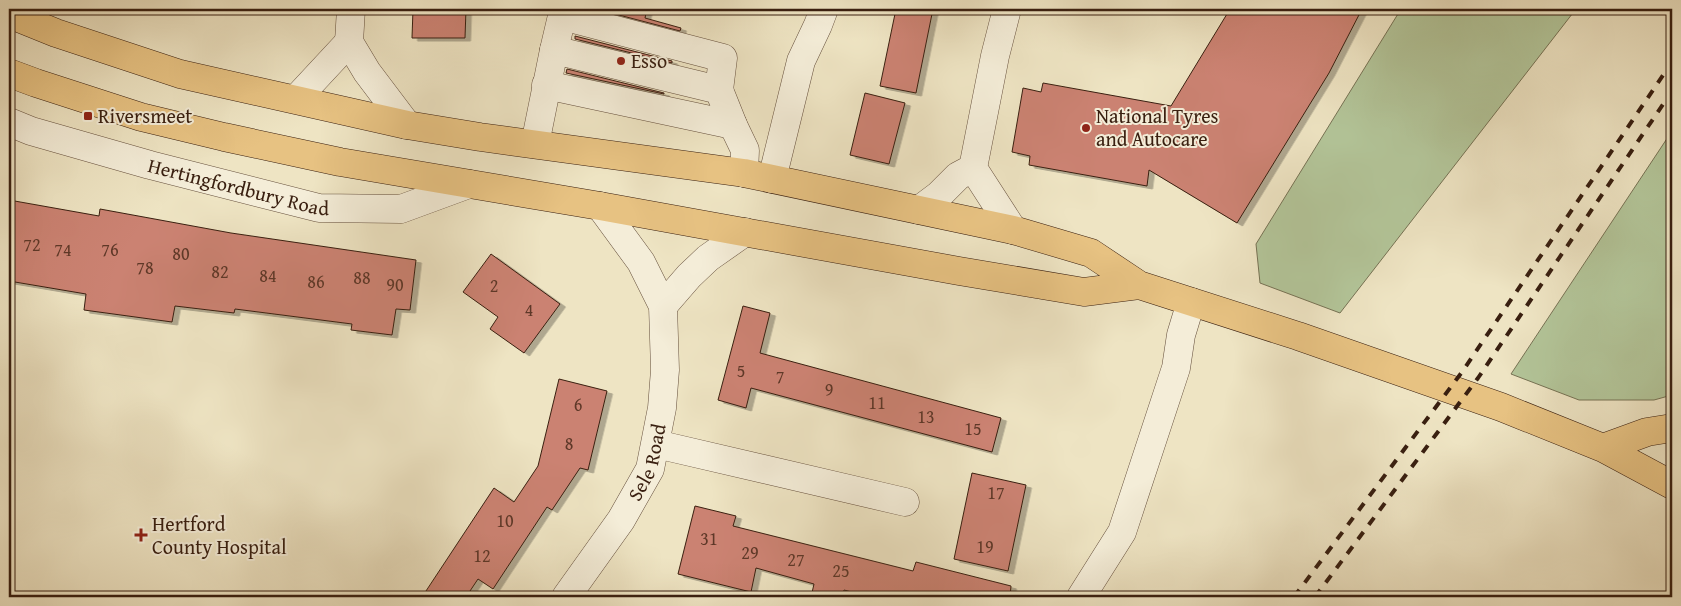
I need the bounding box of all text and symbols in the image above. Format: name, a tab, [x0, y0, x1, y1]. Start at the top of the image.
place label: Esso	[631, 46, 667, 75]
marker: Esso	[615, 55, 627, 67]
place label: Riversmeet	[98, 101, 192, 130]
place label: National Tyres and Autocare	[1096, 101, 1219, 153]
marker: Riversmeet	[82, 110, 94, 122]
marker: National Tyres and Autocare	[1080, 122, 1092, 134]
street label: Hertingfordbury Road	[145, 150, 330, 222]
house number: 72	[23, 231, 41, 258]
house number: 74	[54, 236, 72, 263]
house number: 76	[101, 236, 119, 263]
house number: 80	[172, 240, 190, 267]
house number: 78	[136, 254, 154, 281]
house number: 82	[211, 258, 229, 285]
house number: 84	[259, 262, 277, 289]
house number: 88	[353, 264, 371, 291]
house number: 86	[307, 268, 325, 295]
house number: 90	[386, 271, 404, 298]
house number: 2	[490, 272, 498, 299]
house number: 4	[525, 296, 533, 323]
house number: 5	[737, 357, 745, 384]
house number: 7	[776, 363, 784, 390]
house number: 9	[825, 376, 833, 403]
house number: 11	[868, 389, 886, 416]
house number: 6	[574, 391, 582, 418]
house number: 13	[917, 403, 935, 430]
house number: 15	[964, 415, 982, 442]
street label: Sele Road	[620, 421, 673, 506]
house number: 8	[565, 430, 573, 457]
house number: 17	[987, 479, 1005, 506]
house number: 10	[496, 507, 514, 534]
place label: Hertford County Hospital	[152, 509, 287, 561]
house number: 31	[700, 525, 718, 552]
marker: Hertford County Hospital	[134, 528, 148, 542]
house number: 19	[976, 533, 994, 560]
house number: 29	[741, 539, 759, 566]
house number: 12	[473, 542, 491, 569]
house number: 27	[787, 546, 805, 573]
house number: 25	[832, 557, 850, 584]

